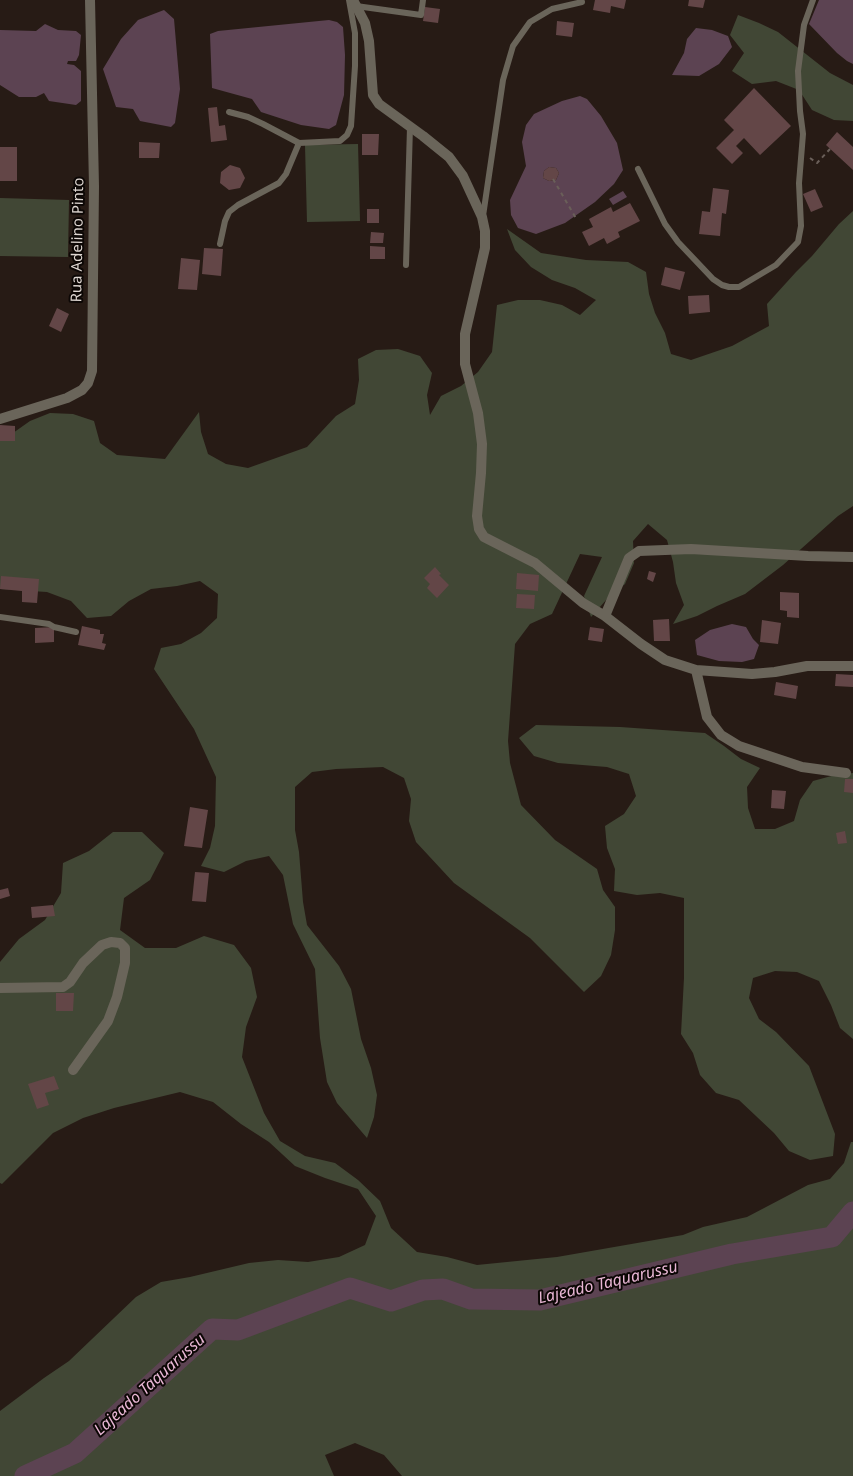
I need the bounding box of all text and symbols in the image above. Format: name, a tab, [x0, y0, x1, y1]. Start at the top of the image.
street label: Rua Adelino Pinto	[68, 177, 88, 303]
water label: Lajeado Taquarussu	[536, 1258, 680, 1308]
water label: Lajeado Taquarussu	[91, 1330, 209, 1440]

